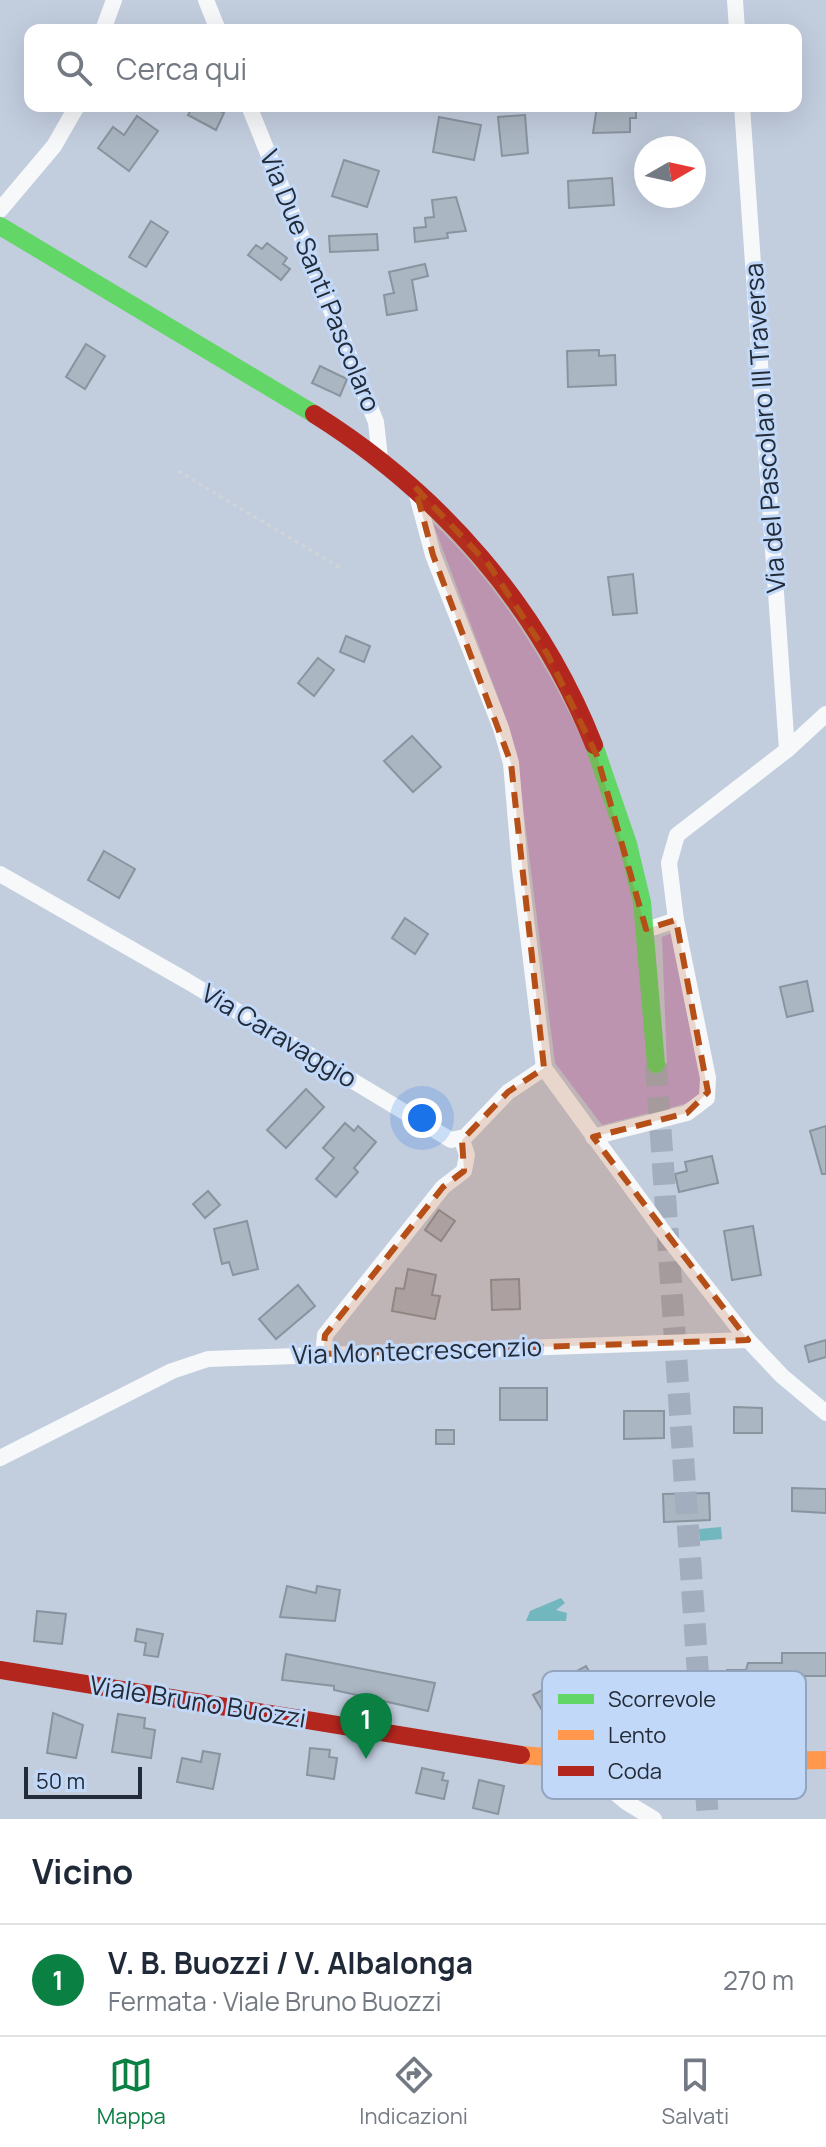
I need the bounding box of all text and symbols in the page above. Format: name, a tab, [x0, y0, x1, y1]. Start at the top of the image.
search box	[24, 24, 802, 112]
icon: search	[52, 46, 96, 90]
text: Cerca qui	[116, 48, 247, 89]
north arrow	[634, 136, 706, 208]
street label: Via Due Santi Pascolaro	[252, 144, 390, 417]
street label: Via del Pascolaro III Traversa	[735, 262, 793, 594]
street label: Via Caravaggio	[195, 974, 364, 1096]
your location	[402, 1098, 442, 1138]
street label: Via Montecrescenzio	[291, 1328, 543, 1372]
street label: Viale Bruno Buozzi	[87, 1666, 309, 1736]
legend	[542, 1671, 806, 1799]
text: Scorrevole	[608, 1684, 716, 1714]
pin: 1	[340, 1693, 392, 1759]
text: Lento	[608, 1720, 666, 1750]
text: Coda	[608, 1756, 662, 1786]
scale bar	[24, 1763, 142, 1799]
text: 50 m	[36, 1766, 85, 1796]
text: Vicino	[32, 1848, 133, 1894]
text: V. B. Buozzi / V. Albalonga	[108, 1942, 473, 1983]
text: 1	[52, 1962, 64, 1998]
text: 270 m	[723, 1962, 794, 1998]
text: Fermata · Viale Bruno Buozzi	[108, 1983, 442, 2019]
tab: Mappa	[97, 2053, 166, 2131]
tab: Indicazioni	[359, 2053, 468, 2131]
tab: Salvati	[662, 2053, 729, 2131]

